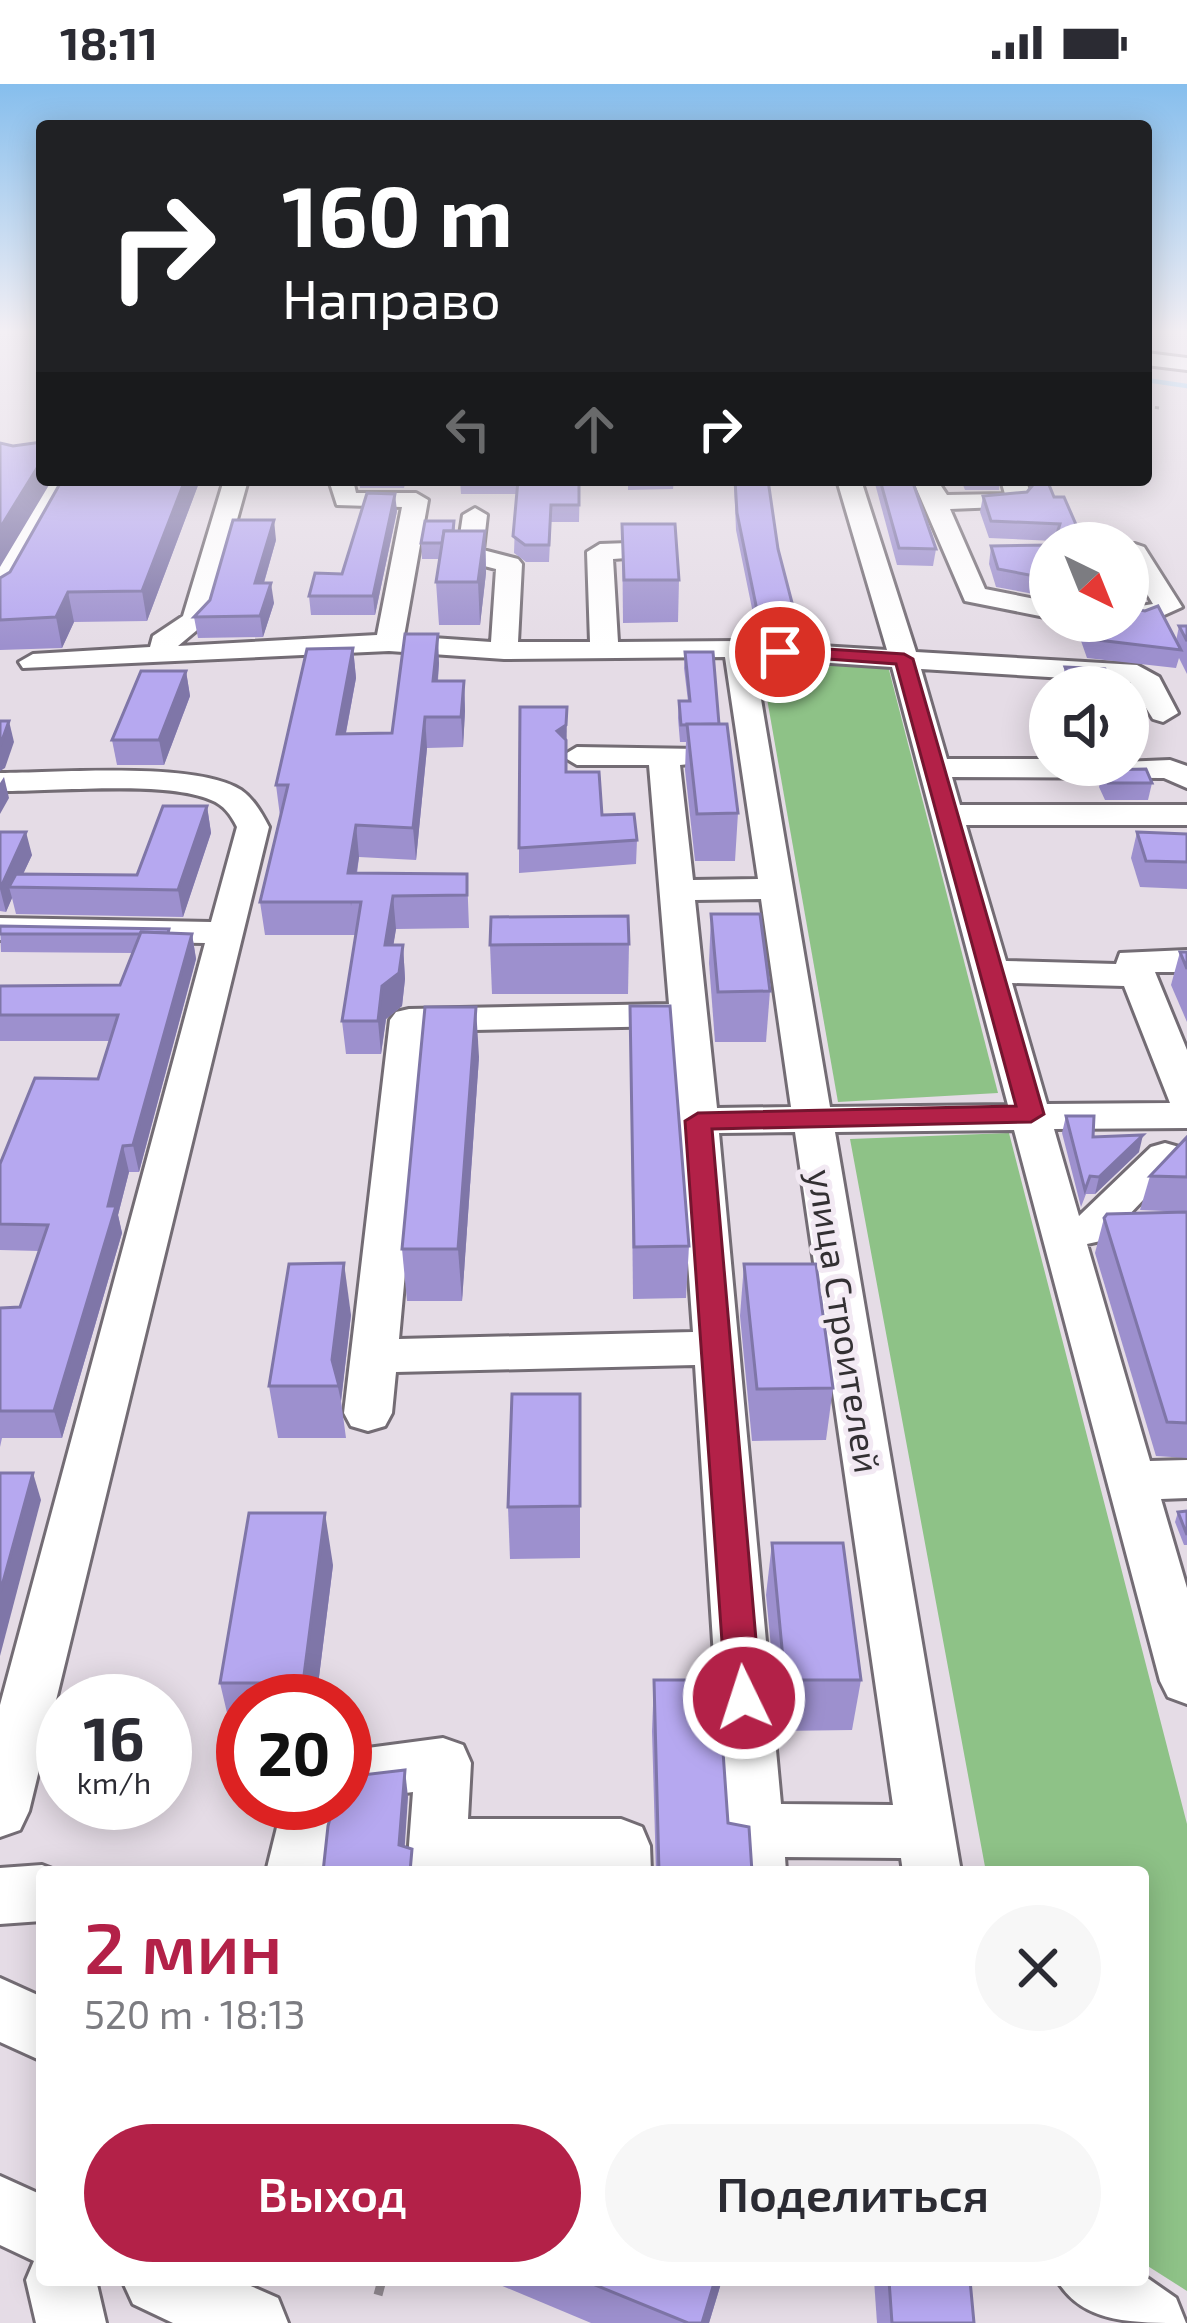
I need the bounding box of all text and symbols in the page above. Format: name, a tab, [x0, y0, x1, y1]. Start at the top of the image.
text: 18:11	[60, 15, 158, 69]
text: 160 m	[282, 163, 513, 264]
icon: right	[84, 168, 240, 324]
text: Направо	[282, 265, 501, 330]
icon: left	[435, 396, 501, 462]
icon: ahead	[561, 396, 627, 462]
icon: right	[687, 396, 753, 462]
north arrow	[1029, 522, 1149, 642]
map controls	[1029, 522, 1149, 786]
pin	[729, 601, 831, 703]
icon: arrive	[747, 619, 813, 685]
button: sound	[1029, 666, 1149, 786]
street label: улица Строителей	[799, 1166, 891, 1476]
position arrow	[681, 1635, 807, 1761]
speed limit sign: 20	[216, 1674, 372, 1830]
text: 16	[83, 1701, 145, 1773]
text: km/h	[77, 1764, 151, 1800]
text: 2 мин	[84, 1902, 282, 1988]
button: close	[975, 1905, 1101, 2031]
text: 520 m · 18:13	[84, 1990, 305, 2037]
button: Выход	[84, 2124, 581, 2262]
button: Поделиться	[605, 2124, 1101, 2262]

